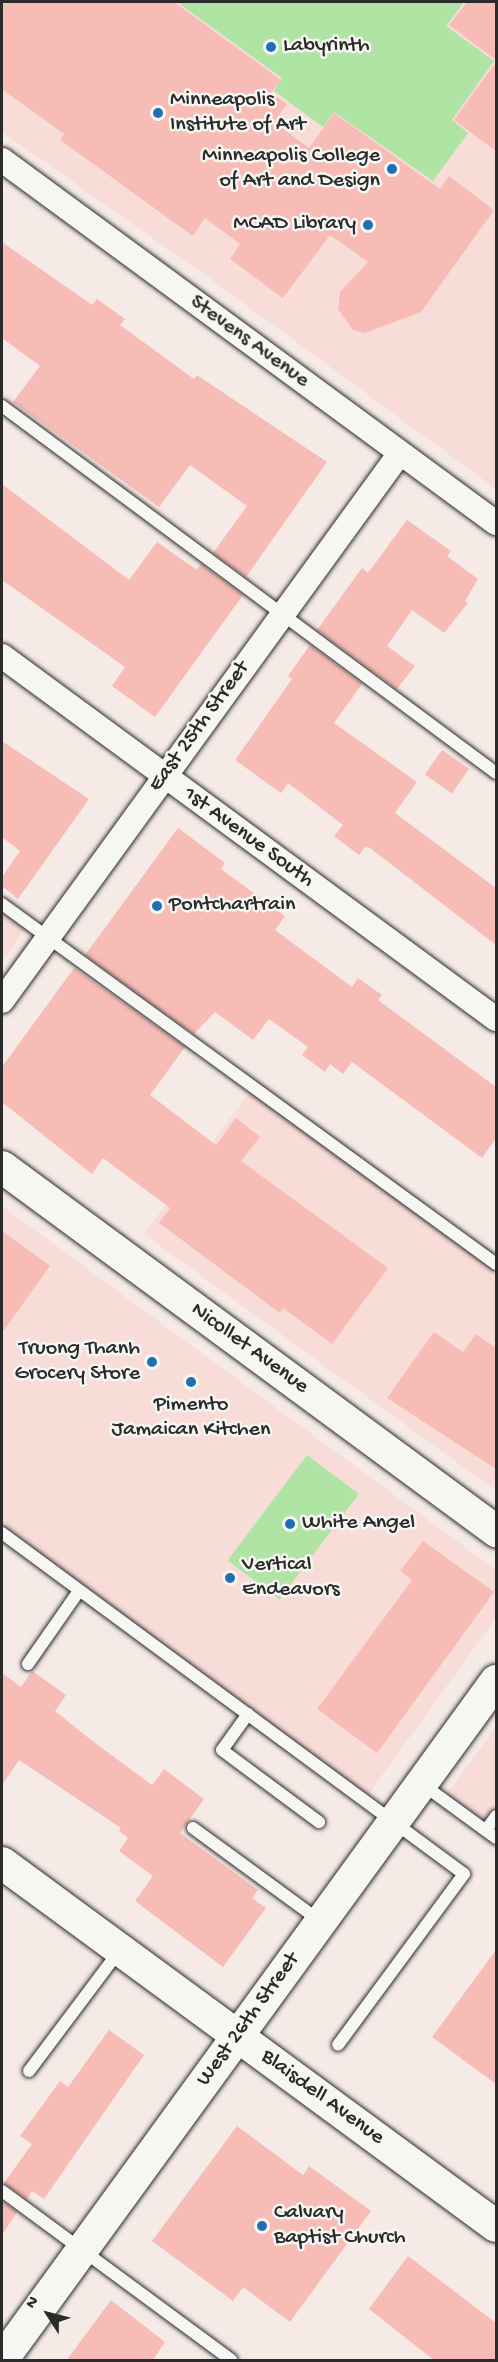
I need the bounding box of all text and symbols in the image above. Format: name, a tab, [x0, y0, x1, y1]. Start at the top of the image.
place label: Labyrinth	[283, 34, 370, 60]
marker: Labyrinth	[264, 40, 278, 54]
place label: Minneapolis Institute of Art	[170, 87, 306, 138]
marker: Minneapolis Institute of Art	[151, 106, 165, 120]
place label: Minneapolis College of Art and Design	[202, 143, 380, 194]
marker: Minneapolis College of Art and Design	[385, 162, 399, 176]
place label: MCAD Library	[233, 212, 356, 238]
marker: MCAD Library	[361, 218, 375, 232]
street label: Stevens Avenue	[184, 290, 314, 394]
street label: East 25th Street	[144, 656, 256, 798]
street label: 1st Avenue South	[177, 782, 319, 894]
place label: Pontchartrain	[169, 893, 295, 919]
marker: Pontchartrain	[150, 899, 164, 913]
street label: Nicollet Avenue	[185, 1297, 313, 1401]
place label: Truong Thanh Grocery Store	[15, 1336, 140, 1388]
marker: Truong Thanh Grocery Store	[145, 1355, 159, 1369]
marker: Pimento Jamaican Kitchen	[184, 1375, 198, 1389]
place label: Pimento Jamaican Kitchen	[112, 1392, 270, 1444]
place label: White Angel	[302, 1511, 415, 1537]
marker: White Angel	[283, 1517, 297, 1531]
place label: Vertical Endeavors	[242, 1552, 340, 1604]
marker: Vertical Endeavors	[223, 1571, 237, 1585]
street label: West 26th Street	[192, 1948, 306, 2092]
street label: Blaisdell Avenue	[255, 2044, 389, 2152]
place label: Calvary Baptist Church	[274, 2200, 405, 2252]
marker: Calvary Baptist Church	[255, 2219, 269, 2233]
north arrow	[18, 2284, 78, 2344]
text: N	[22, 2293, 44, 2313]

